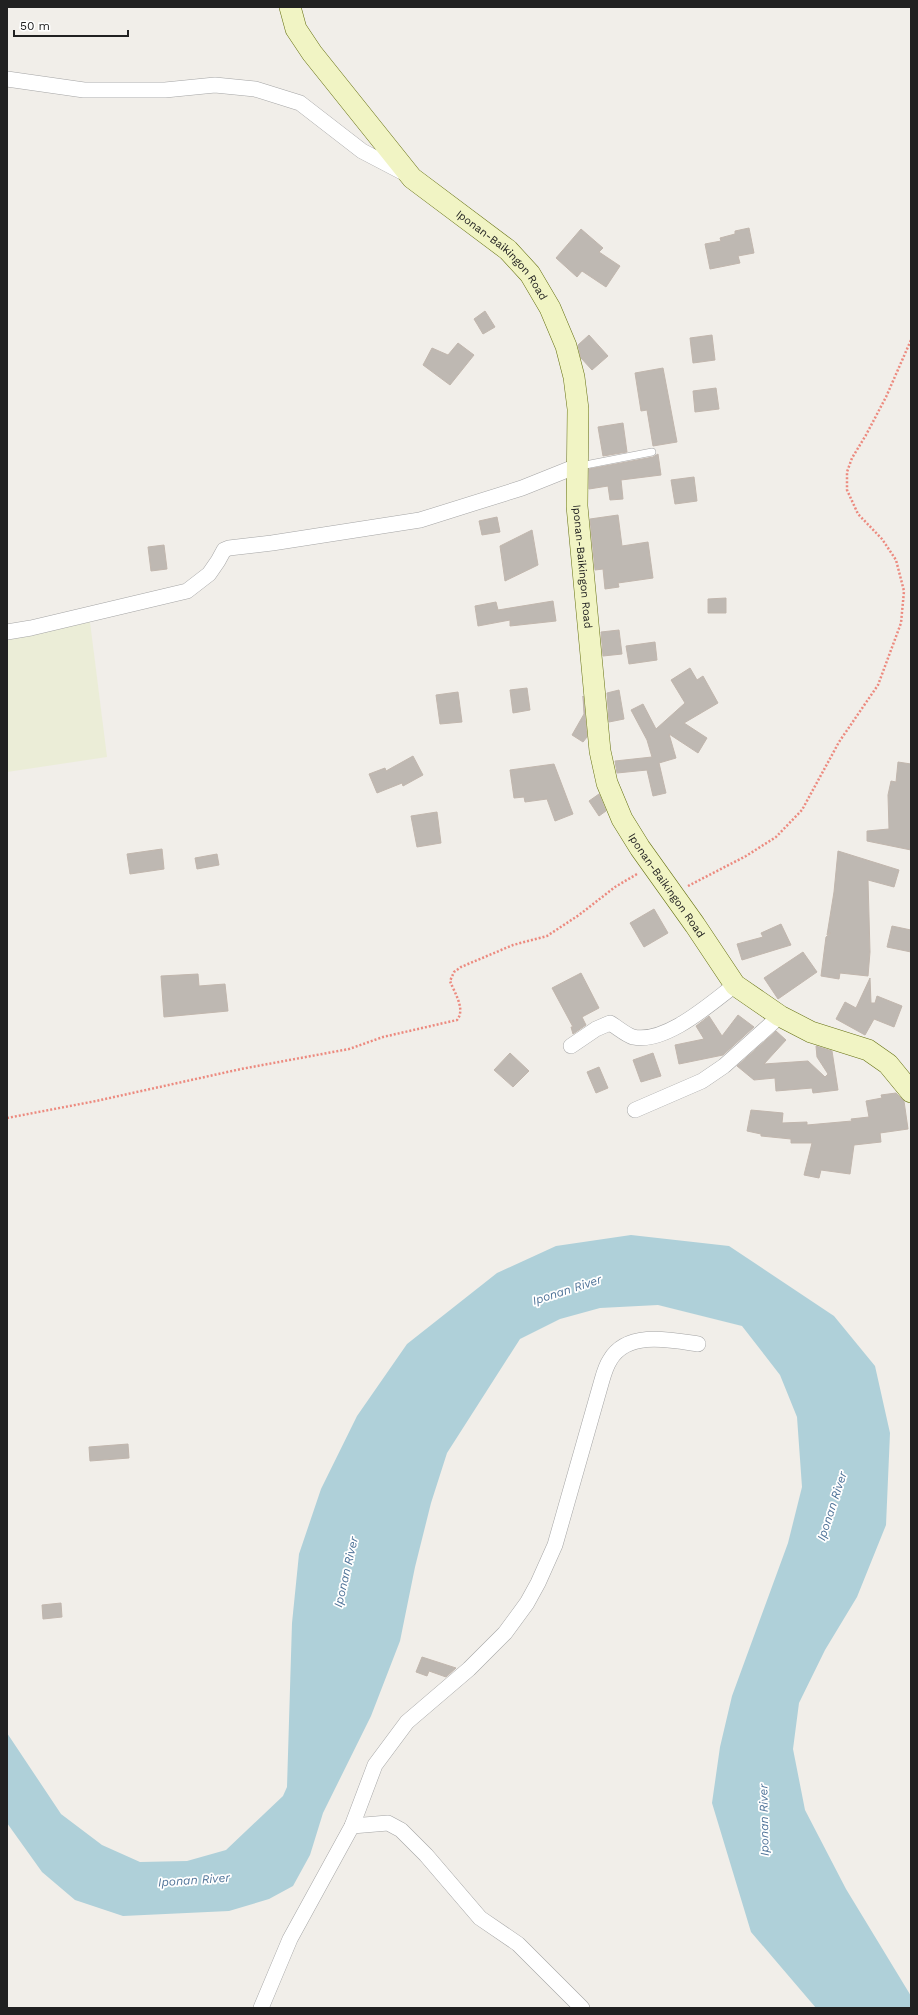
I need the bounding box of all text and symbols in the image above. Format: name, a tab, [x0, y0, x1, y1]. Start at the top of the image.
scale bar	[14, 12, 128, 38]
text: 50 m	[20, 19, 50, 33]
street label: Iponan-Baikingon Road	[453, 207, 550, 303]
street label: Iponan-Baikingon Road	[570, 504, 594, 629]
street label: Iponan-Baikingon Road	[625, 831, 707, 940]
water label: Iponan River	[531, 1272, 605, 1308]
water label: Iponan River	[814, 1468, 850, 1542]
water label: Iponan River	[331, 1534, 361, 1609]
water label: Iponan River	[756, 1783, 772, 1856]
water label: Iponan River	[158, 1870, 232, 1889]

